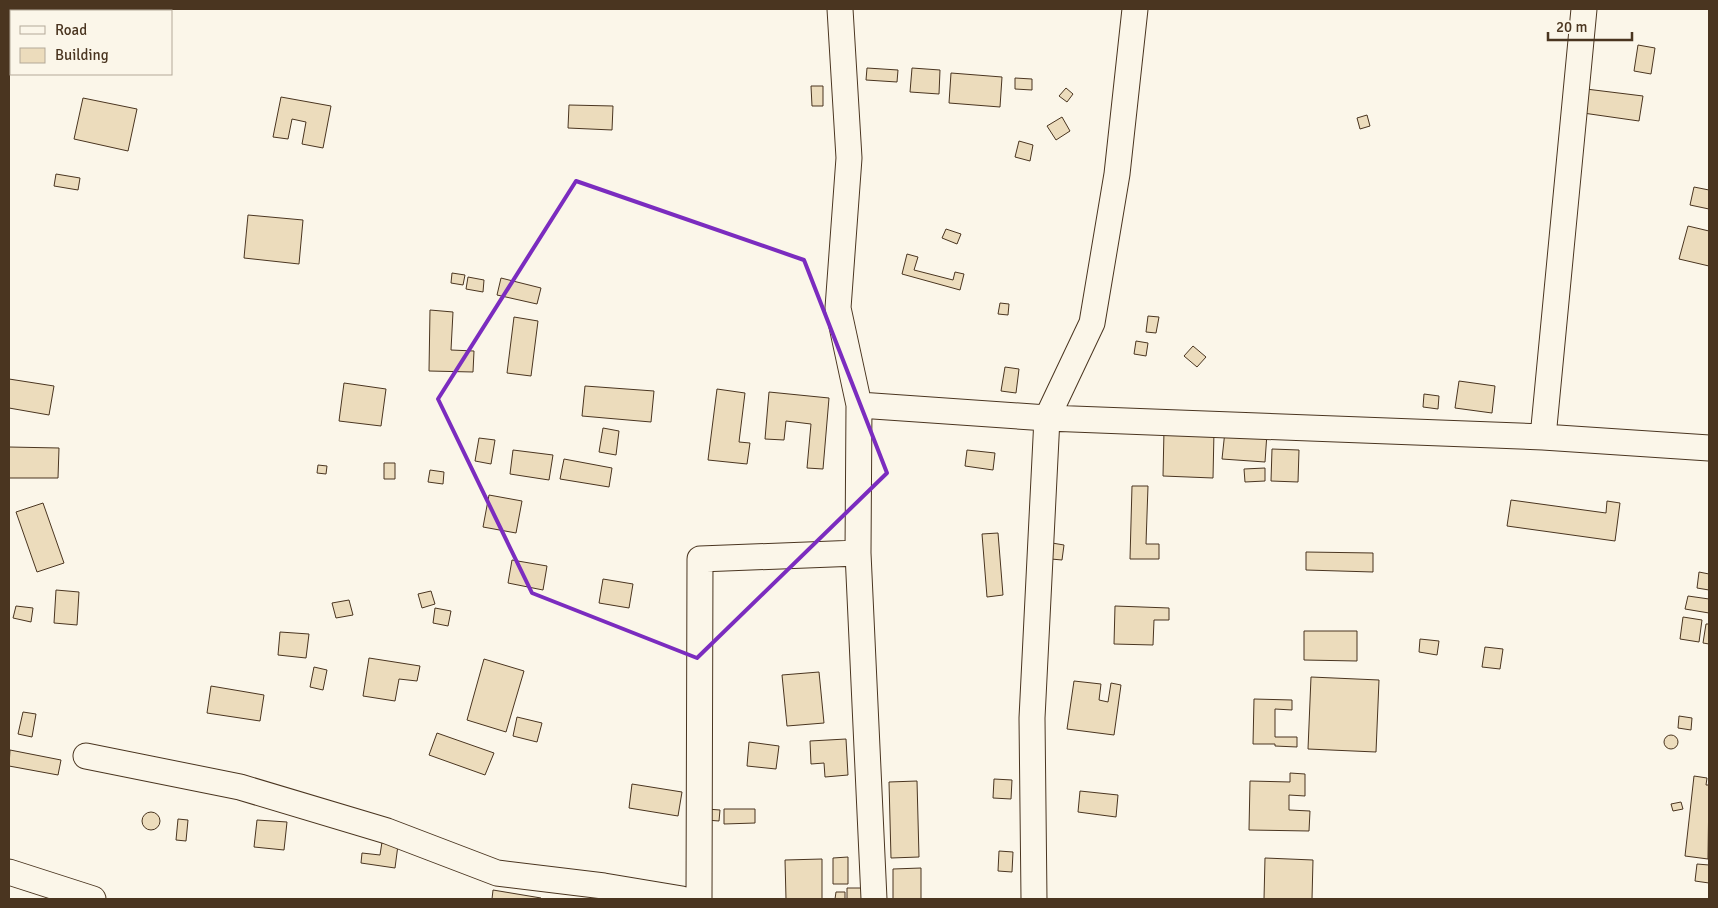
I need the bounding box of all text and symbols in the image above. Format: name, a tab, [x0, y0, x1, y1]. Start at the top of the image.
legend	[10, 10, 172, 75]
scale bar	[1548, 10, 1632, 42]
text: 20 m	[1556, 18, 1587, 36]
text: Road	[55, 21, 87, 39]
text: Building	[55, 46, 109, 64]

